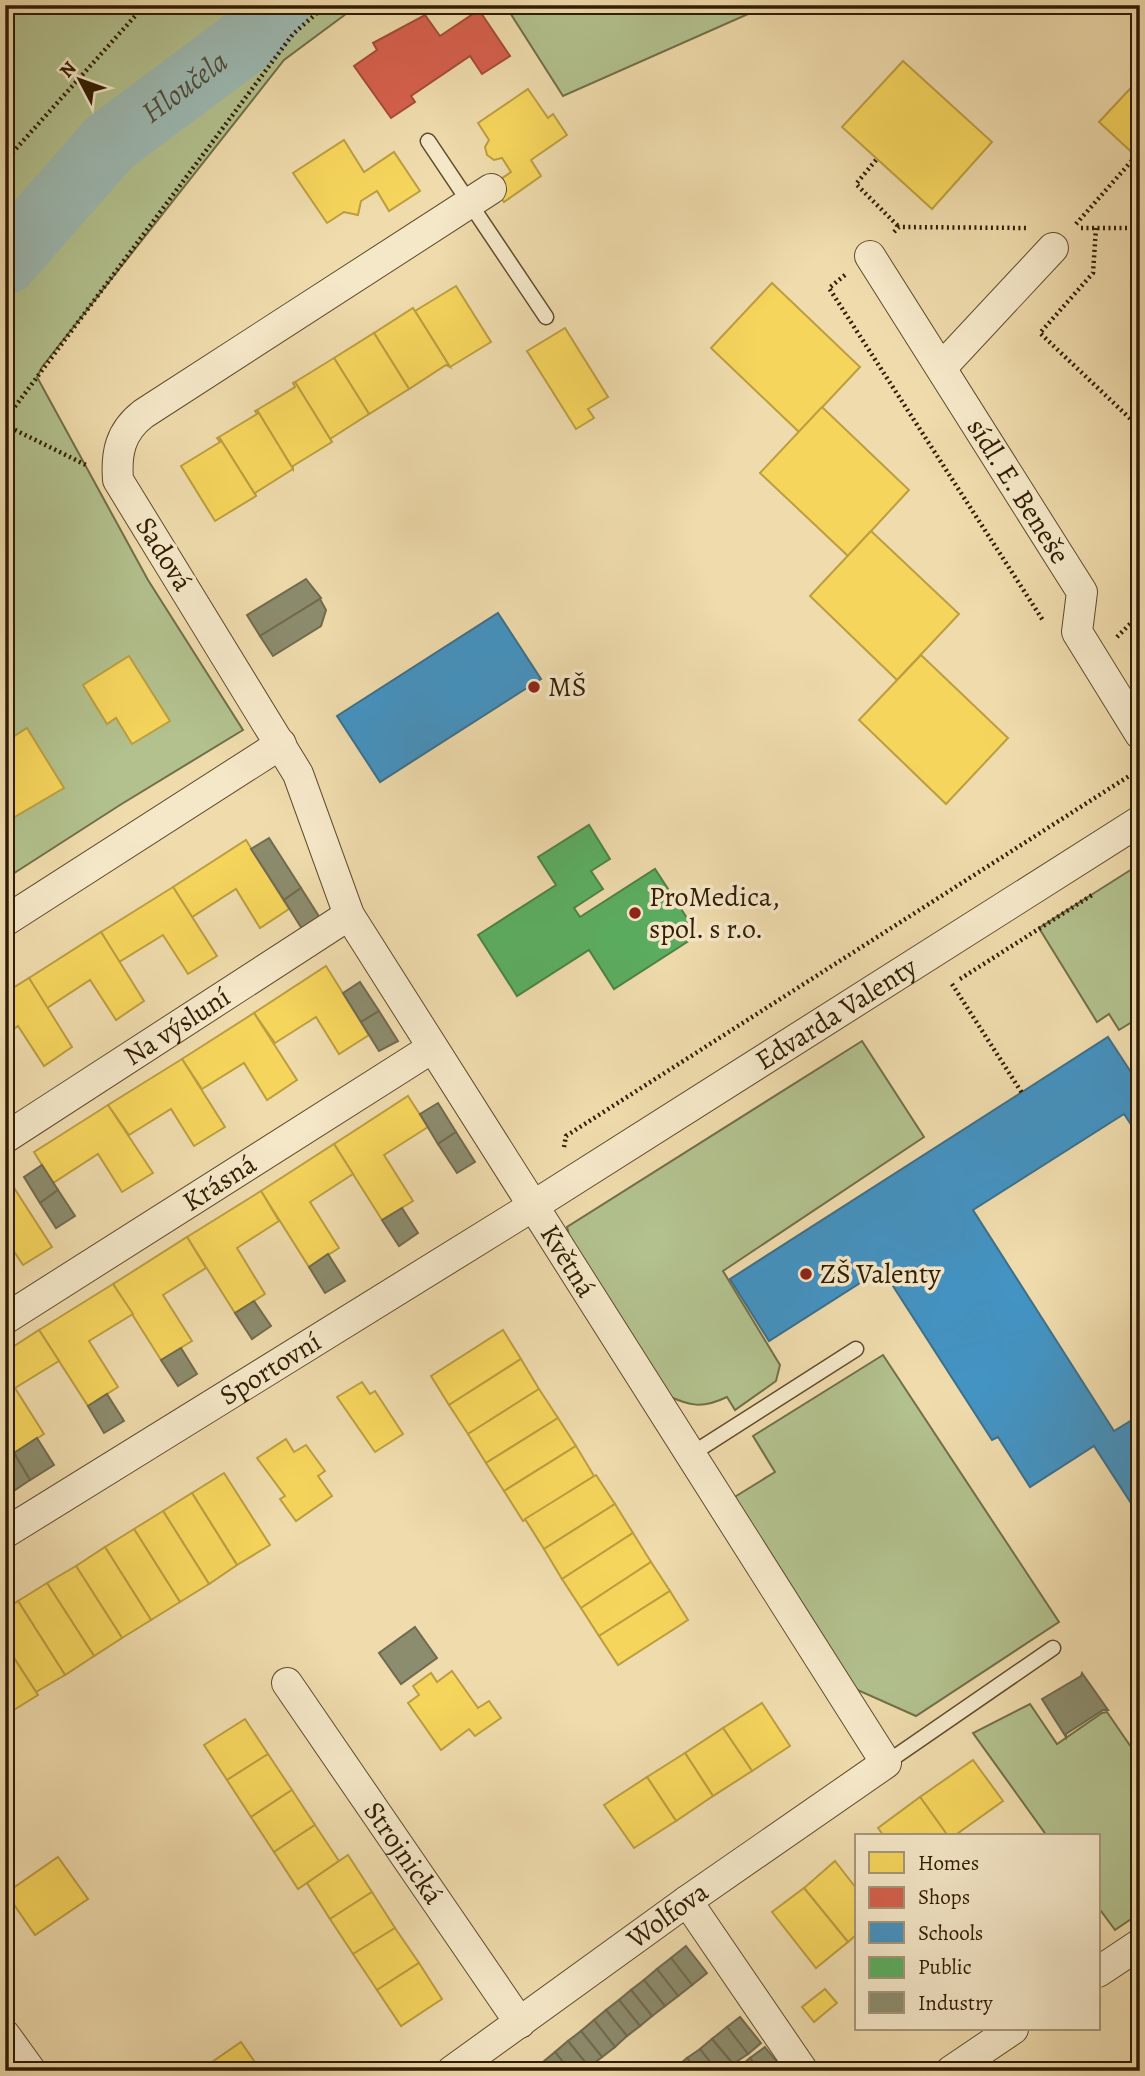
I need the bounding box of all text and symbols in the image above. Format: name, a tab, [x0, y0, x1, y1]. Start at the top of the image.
water label: Hloučela	[133, 41, 236, 132]
north arrow	[46, 46, 116, 116]
text: N	[54, 56, 82, 83]
street label: sídl. E. Beneše	[958, 411, 1079, 571]
street label: Sadová	[126, 510, 202, 598]
place label: MŠ	[548, 668, 587, 706]
marker: MŠ	[526, 679, 542, 695]
place label: ProMedica, spol. s r.o.	[649, 878, 780, 948]
marker: ProMedica, spol. s r.o.	[627, 905, 643, 921]
street label: Edvarda Valenty	[748, 948, 925, 1079]
street label: Na výsluní	[116, 978, 238, 1075]
street label: Krásná	[175, 1145, 264, 1221]
street label: Květná	[531, 1217, 605, 1305]
place label: ZŠ Valenty	[820, 1255, 941, 1293]
marker: ZŠ Valenty	[798, 1266, 814, 1282]
street label: Sportovní	[212, 1323, 328, 1415]
street label: Strojnická	[355, 1794, 452, 1912]
legend	[855, 1834, 1100, 2030]
text: Homes	[918, 1849, 979, 1877]
street label: Wolfova	[618, 1873, 716, 1958]
text: Shops	[918, 1883, 970, 1911]
text: Schools	[918, 1919, 983, 1947]
text: Public	[918, 1953, 972, 1981]
text: Industry	[918, 1989, 993, 2017]

